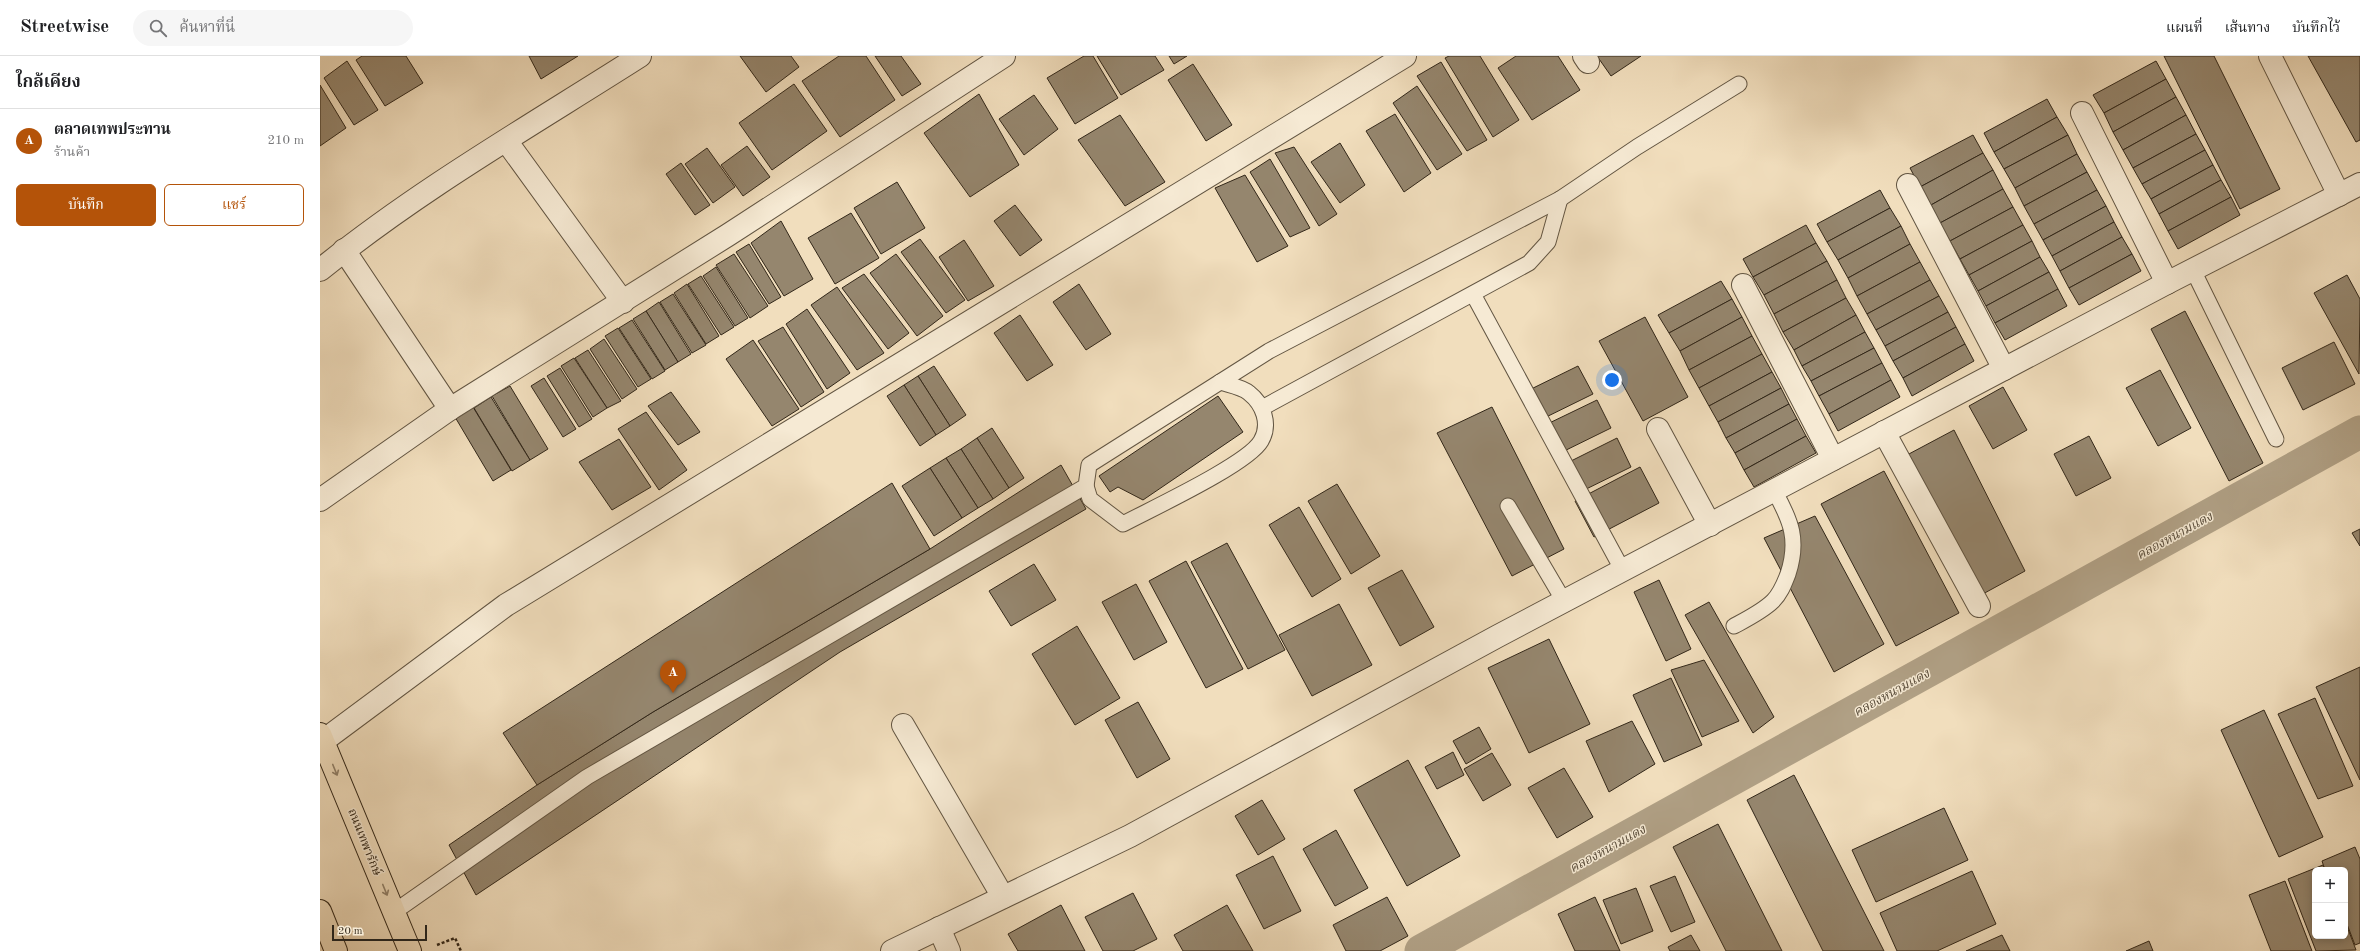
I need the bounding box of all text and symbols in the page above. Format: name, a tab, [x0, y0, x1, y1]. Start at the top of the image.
search box	[133, 10, 413, 46]
icon: search	[147, 17, 169, 39]
text: Streetwise	[20, 18, 109, 37]
text: ค้นหาที่นี่	[179, 21, 235, 36]
text: แผนที่	[2166, 21, 2203, 35]
text: เส้นทาง	[2225, 21, 2270, 35]
text: บันทึกไว้	[2292, 21, 2340, 35]
text: ใกล้เคียง	[16, 74, 81, 91]
text: ตลาดเทพประทาน	[54, 123, 171, 138]
text: A	[24, 134, 34, 147]
text: 210 m	[267, 134, 304, 147]
text: ร้านค้า	[54, 146, 90, 159]
button: บันทึก	[16, 184, 156, 226]
button: แชร์	[164, 184, 304, 226]
your location	[1602, 370, 1622, 390]
water label: คลองหนามแดง	[2135, 510, 2215, 562]
pin: A	[660, 660, 686, 693]
water label: คลองหนามแดง	[1852, 667, 1932, 719]
one-way arrow	[332, 763, 339, 775]
street label: ถนนเทพารักษ์	[345, 806, 385, 878]
water label: คลองหนามแดง	[1568, 823, 1648, 875]
map controls	[2312, 867, 2348, 939]
button: +	[2312, 867, 2348, 903]
one-way arrow	[381, 884, 389, 896]
button: −	[2312, 903, 2348, 939]
scale bar	[332, 923, 427, 942]
text: 20 m	[338, 926, 363, 937]

